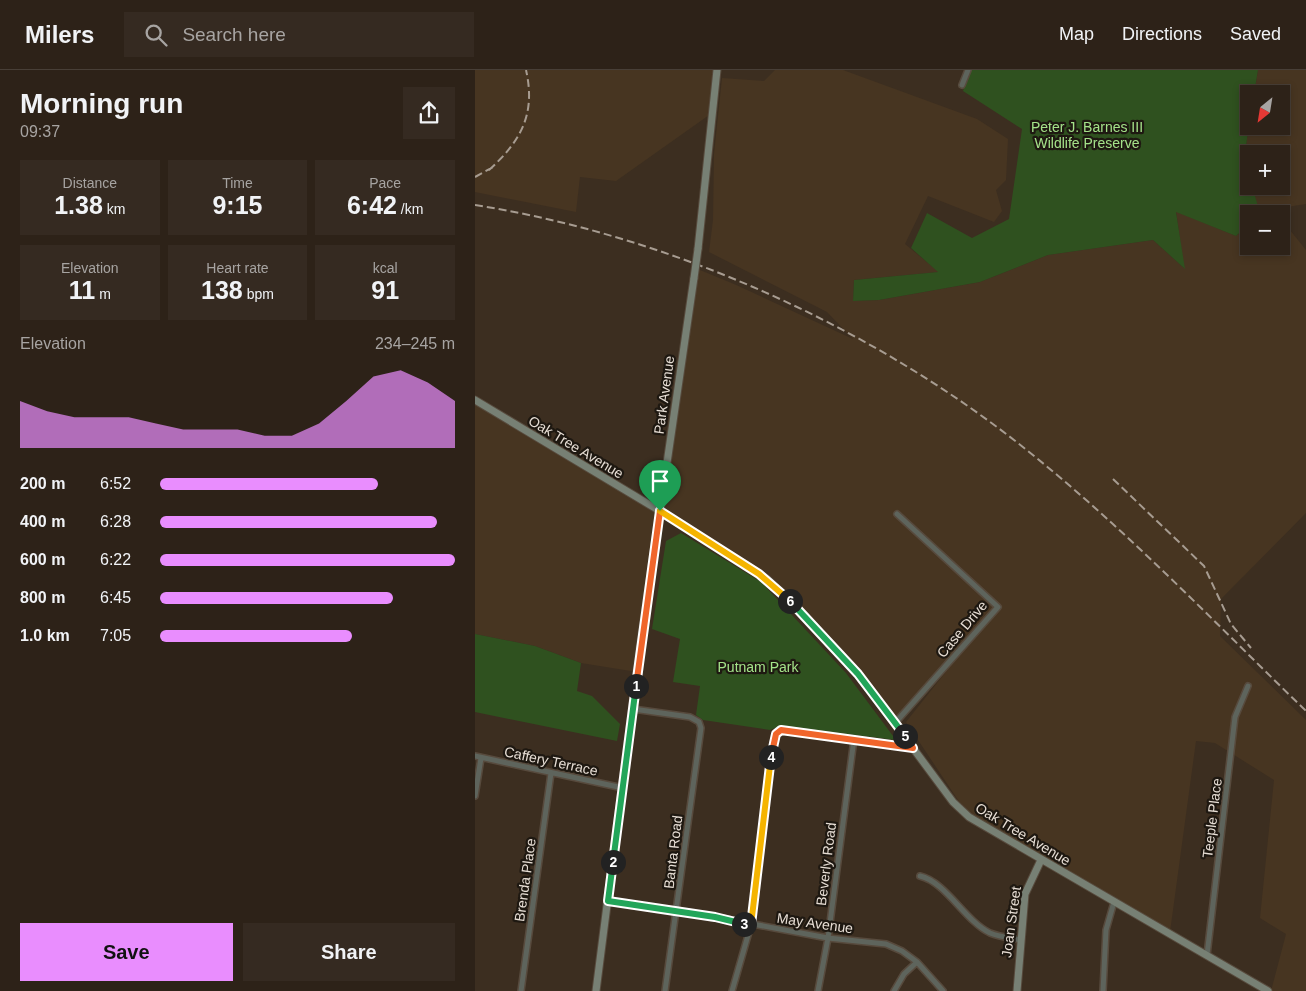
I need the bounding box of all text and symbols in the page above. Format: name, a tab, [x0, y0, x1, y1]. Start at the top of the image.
search box	[124, 12, 474, 57]
text: Milers	[25, 21, 94, 48]
icon: search	[142, 21, 170, 49]
text: Search here	[182, 24, 286, 45]
text: Map	[1059, 24, 1094, 44]
text: Directions	[1122, 24, 1202, 44]
text: Saved	[1230, 24, 1281, 44]
north arrow	[1240, 85, 1290, 135]
map controls	[1240, 85, 1290, 255]
button: share	[403, 87, 455, 139]
text: Morning run	[20, 88, 183, 119]
park label: Peter J. Barnes III Wildlife Preserve	[1031, 119, 1143, 151]
text: 09:37	[20, 123, 60, 140]
button: +	[1240, 145, 1290, 195]
text: Distance	[63, 175, 117, 191]
text: Time	[222, 175, 253, 191]
text: Pace	[369, 175, 401, 191]
text: 1.38	[54, 191, 103, 219]
text: 9:15	[212, 191, 263, 219]
text: 6:42	[347, 191, 397, 219]
text: km	[103, 201, 125, 217]
text: /km	[397, 201, 423, 217]
button: −	[1240, 205, 1290, 255]
text: Elevation	[61, 260, 119, 276]
text: Heart rate	[206, 260, 269, 276]
text: kcal	[373, 260, 398, 276]
text: 11	[69, 276, 95, 304]
text: 138	[201, 276, 243, 304]
text: 91	[371, 276, 399, 304]
text: m	[95, 286, 111, 302]
text: bpm	[243, 286, 274, 302]
text: Elevation	[20, 335, 86, 352]
text: 234–245 m	[375, 335, 455, 352]
street label: Park Avenue	[651, 354, 677, 435]
street label: Oak Tree Avenue	[526, 412, 627, 482]
pin	[639, 460, 681, 511]
icon: arrive	[646, 467, 674, 495]
text: 200 m	[20, 475, 65, 492]
text: 6:52	[100, 475, 131, 492]
text: 400 m	[20, 513, 65, 530]
text: 6:28	[100, 513, 131, 530]
text: 600 m	[20, 551, 65, 568]
text: 6:22	[100, 551, 131, 568]
pin: 6	[777, 588, 803, 614]
text: 800 m	[20, 589, 65, 606]
text: 6:45	[100, 589, 131, 606]
text: 6	[787, 593, 794, 609]
street label: Case Drive	[934, 597, 991, 661]
text: 1.0 km	[20, 627, 70, 644]
text: 7:05	[100, 627, 131, 644]
park label: Putnam Park	[718, 659, 799, 675]
pin: 1	[623, 674, 649, 698]
text: 1	[633, 678, 640, 694]
pin: 5	[893, 724, 917, 748]
text: 5	[902, 728, 909, 744]
street label: Caffery Terrace	[503, 743, 599, 779]
pin: 4	[759, 744, 783, 770]
text: 4	[768, 749, 775, 765]
street label: Teeple Place	[1199, 777, 1225, 859]
street label: Oak Tree Avenue	[973, 799, 1074, 869]
street label: Banta Road	[661, 814, 685, 890]
street label: Beverly Road	[813, 821, 839, 907]
street label: Brenda Place	[511, 837, 539, 923]
pin: 2	[601, 850, 625, 874]
text: 2	[610, 854, 617, 870]
street label: Joan Street	[998, 885, 1024, 959]
street label: May Avenue	[776, 910, 854, 936]
pin: 3	[731, 912, 757, 936]
text: 3	[741, 916, 748, 932]
button: Save	[20, 923, 233, 981]
button: Share	[243, 923, 455, 981]

